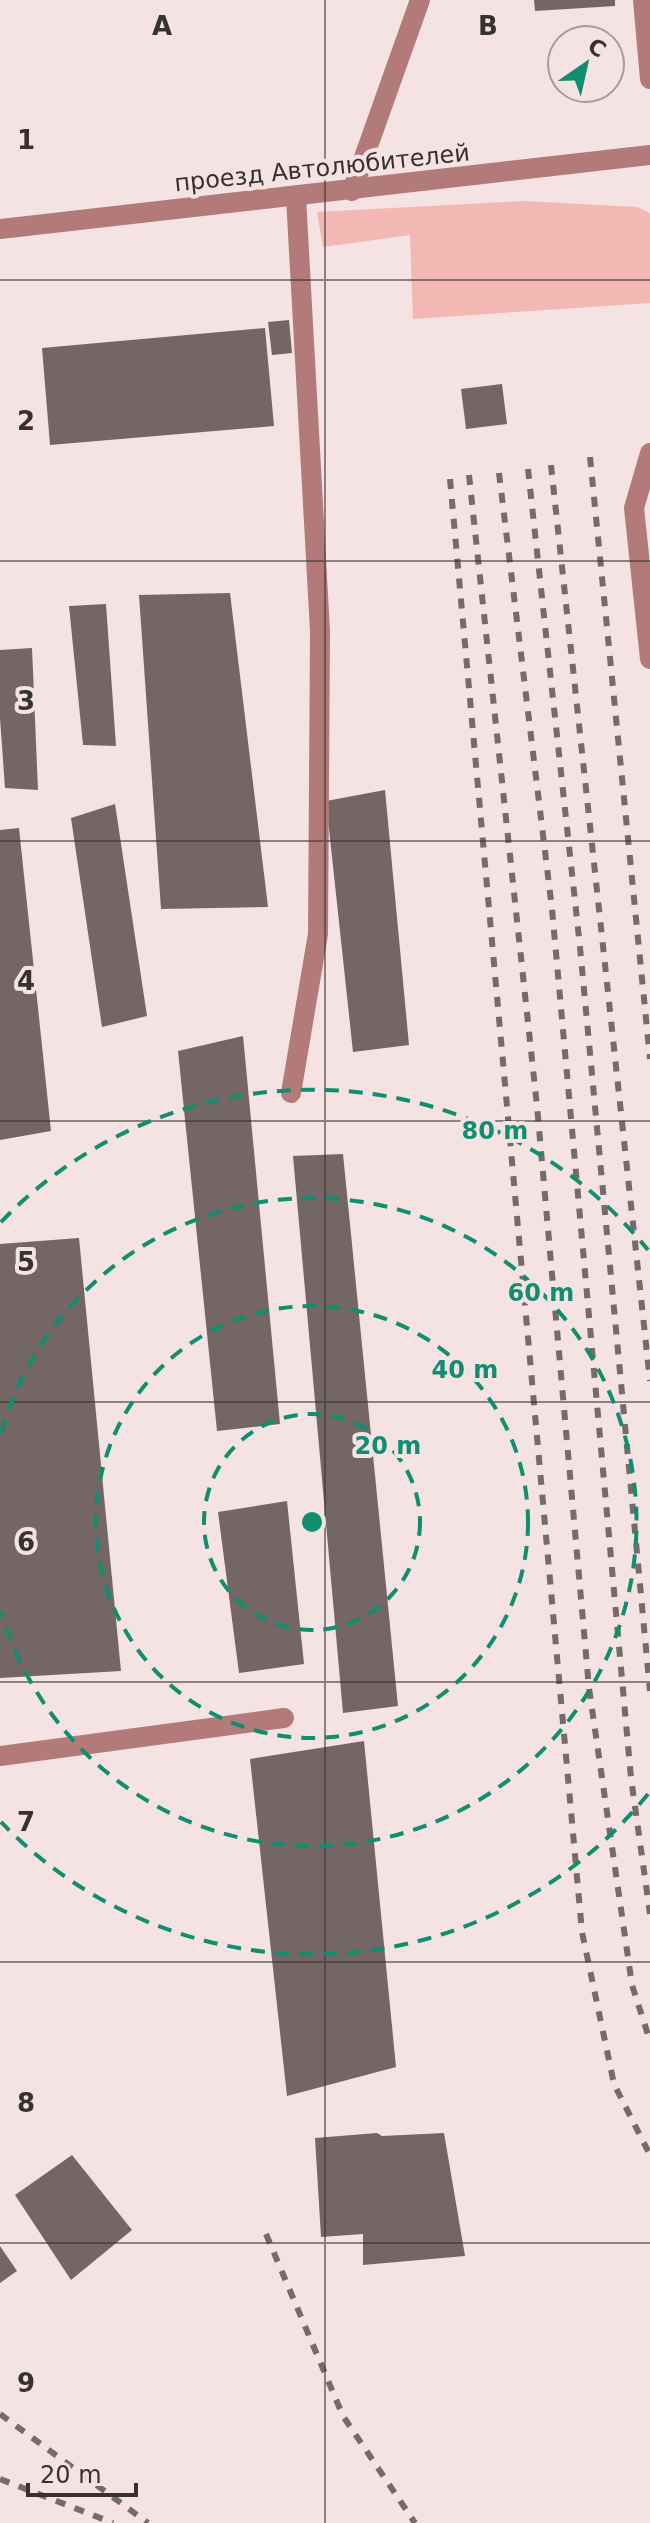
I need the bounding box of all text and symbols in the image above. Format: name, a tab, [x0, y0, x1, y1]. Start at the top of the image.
text: A	[152, 11, 172, 41]
text: B	[478, 11, 498, 41]
north arrow	[546, 24, 626, 104]
text: С	[583, 33, 611, 63]
text: 1	[17, 125, 35, 155]
street label: проезд Автолюбителей	[173, 139, 471, 197]
text: 2	[17, 406, 35, 436]
text: 3	[17, 686, 35, 716]
text: 4	[17, 966, 35, 996]
text: 80 m	[462, 1117, 528, 1145]
text: 5	[17, 1247, 35, 1277]
text: 60 m	[508, 1279, 574, 1307]
text: 40 m	[432, 1356, 498, 1384]
text: 20 m	[355, 1432, 421, 1460]
centre of rings	[298, 1508, 326, 1536]
text: 6	[17, 1527, 35, 1557]
text: 7	[17, 1807, 35, 1837]
text: 8	[17, 2088, 35, 2118]
text: 9	[17, 2368, 35, 2398]
scale bar	[28, 2447, 136, 2497]
text: 20 m	[40, 2461, 102, 2489]

